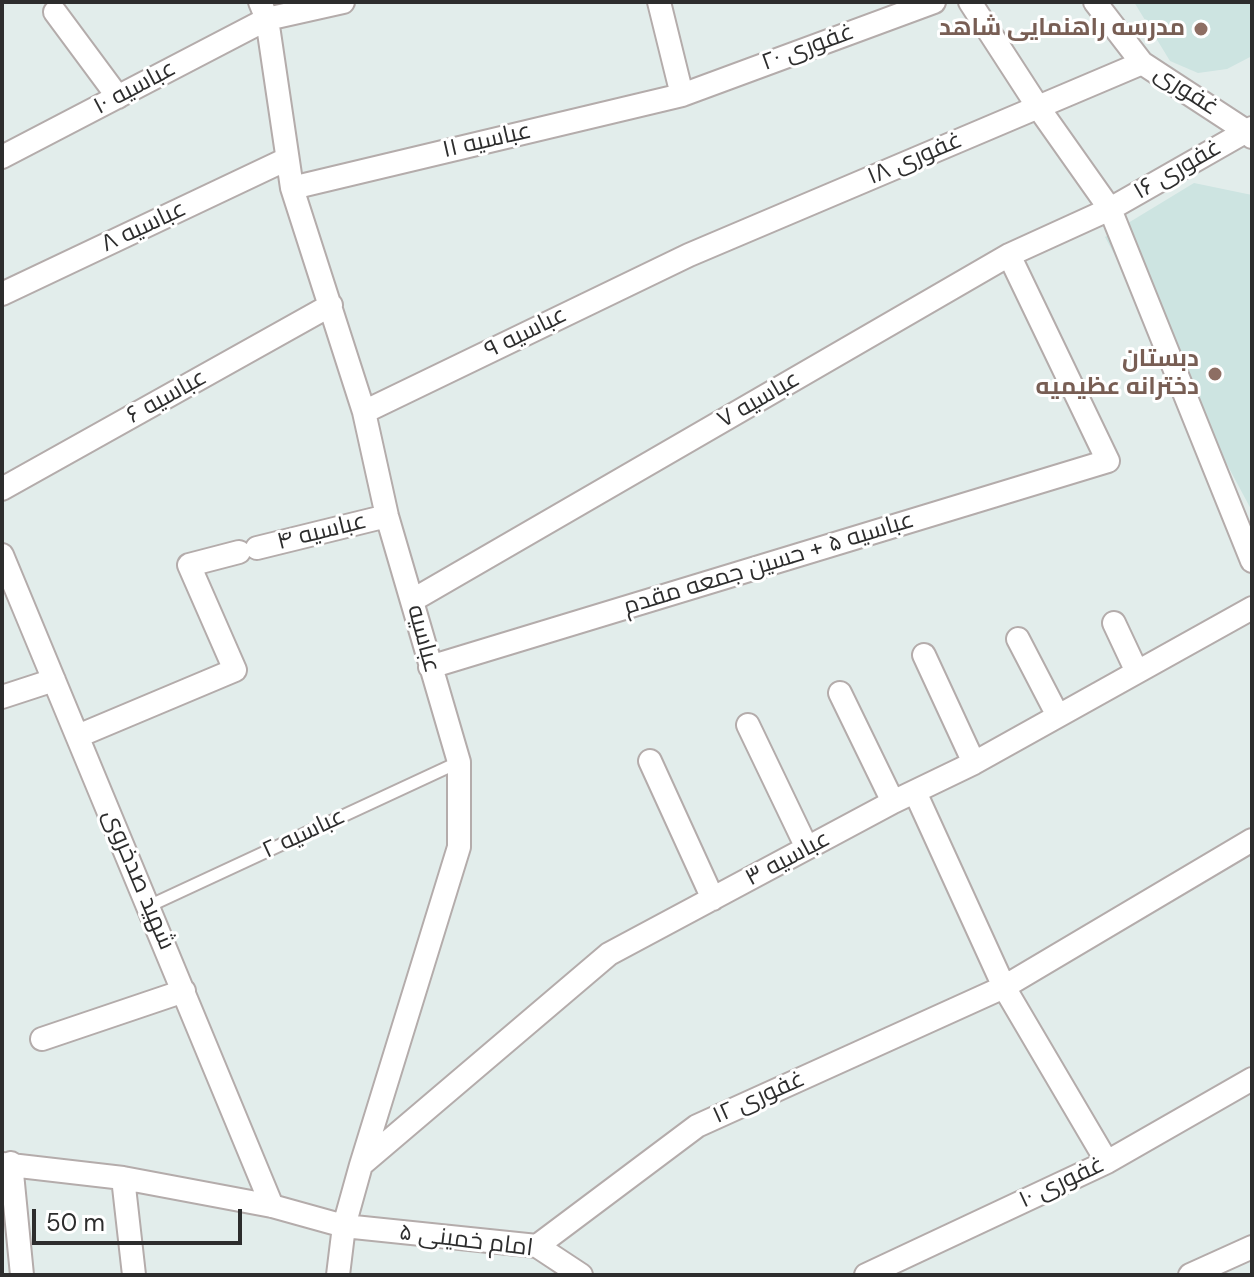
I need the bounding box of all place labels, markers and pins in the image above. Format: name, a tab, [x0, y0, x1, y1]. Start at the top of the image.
place label: مدرسه راهنمایی شاهد	[939, 15, 1185, 43]
marker: مدرسه راهنمایی شاهد	[1192, 20, 1210, 38]
place label: دبستان دخترانه عظیمیه	[1036, 346, 1199, 402]
marker: دبستان دخترانه عظیمیه	[1206, 365, 1224, 383]

